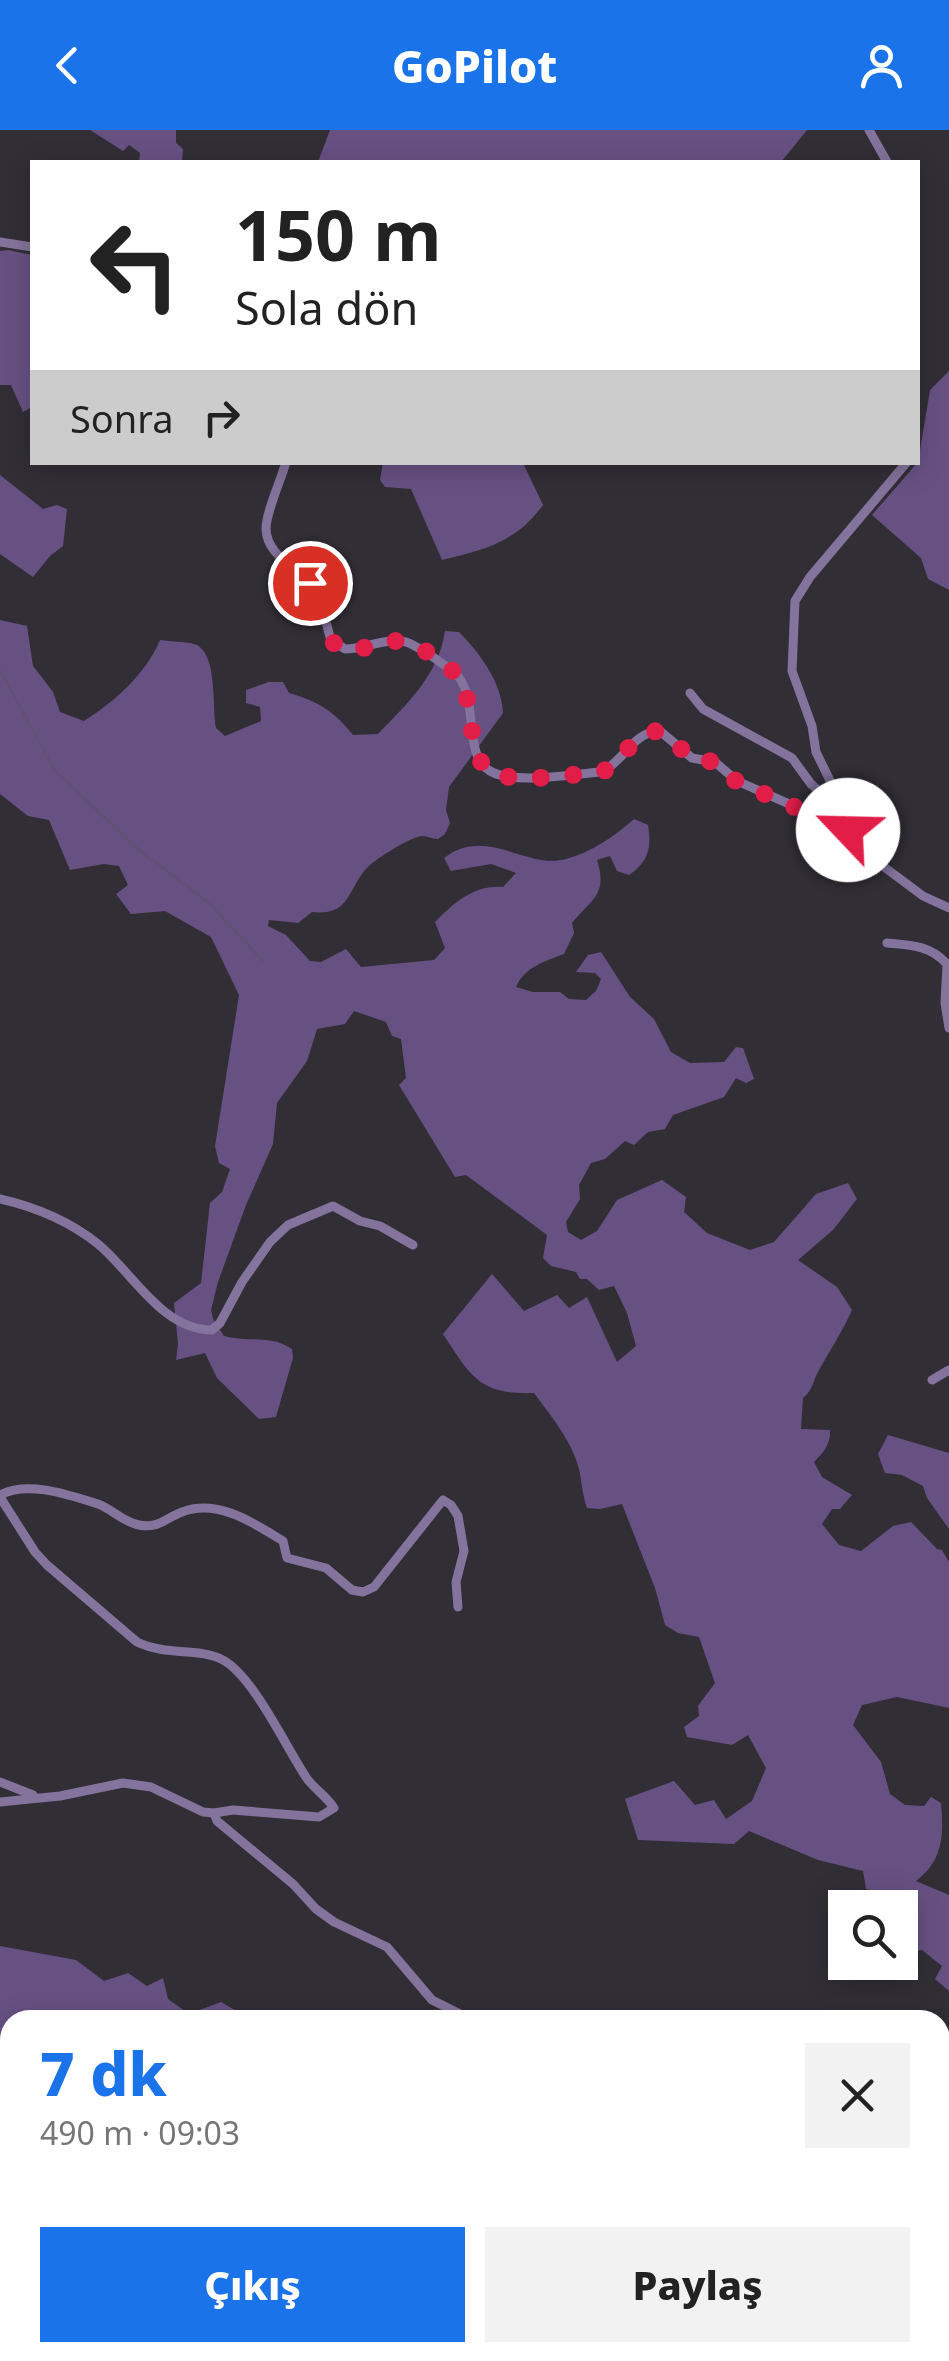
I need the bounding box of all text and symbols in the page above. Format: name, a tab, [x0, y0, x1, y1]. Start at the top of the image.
text: GoPilot	[392, 35, 557, 96]
icon: back	[40, 38, 95, 93]
icon: person	[854, 38, 909, 93]
text: 150 m	[235, 186, 442, 282]
icon: left	[70, 200, 200, 330]
text: Sola dön	[235, 277, 418, 338]
icon: right	[194, 390, 249, 445]
text: Sonra	[70, 392, 174, 444]
pin	[268, 541, 353, 626]
icon: arrive	[283, 556, 338, 611]
position arrow	[796, 778, 900, 882]
map controls	[828, 1890, 918, 1980]
button: search	[828, 1890, 918, 1980]
text: 7 dk	[40, 2032, 167, 2114]
button: close	[805, 2043, 910, 2148]
text: 490 m · 09:03	[40, 2111, 240, 2154]
button: Çıkış	[40, 2227, 465, 2342]
button: Paylaş	[485, 2227, 910, 2342]

